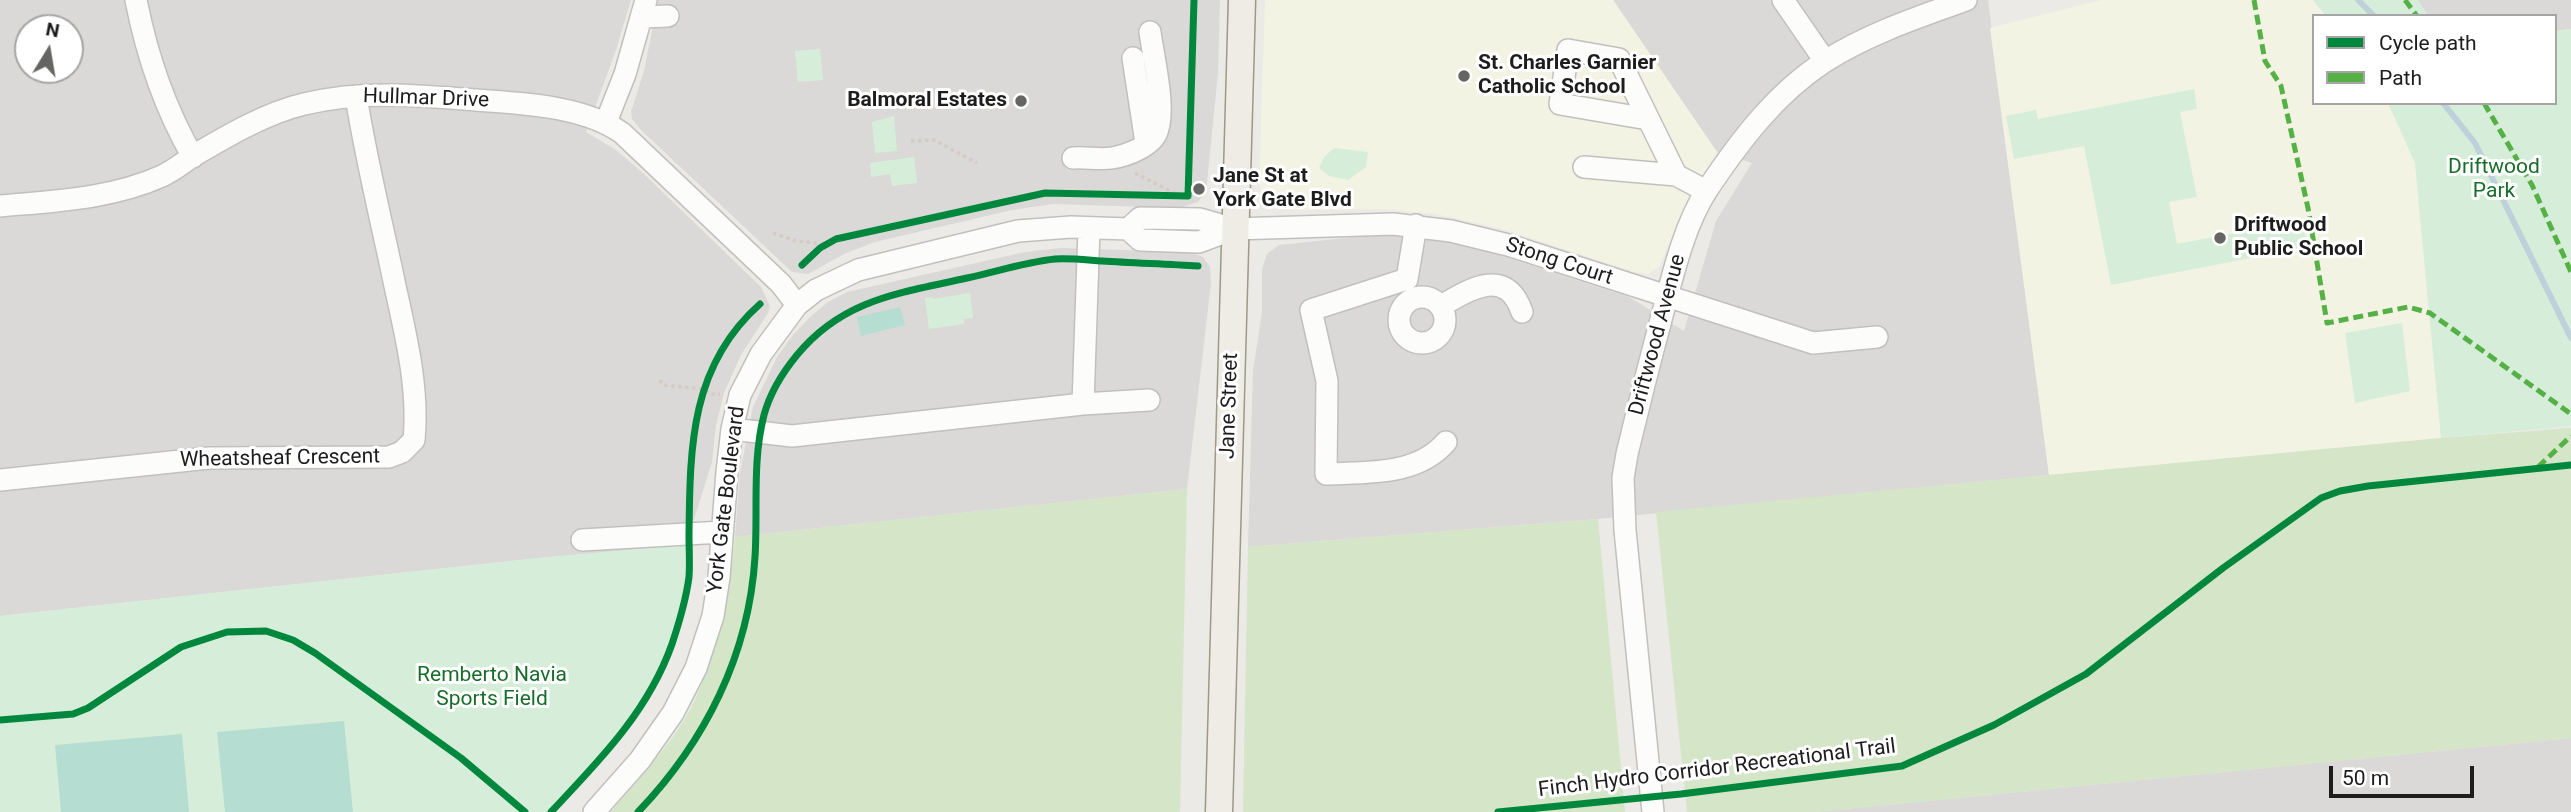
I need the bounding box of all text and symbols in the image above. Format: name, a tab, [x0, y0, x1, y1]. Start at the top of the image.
north arrow	[14, 14, 84, 84]
legend	[2312, 14, 2557, 105]
text: N	[44, 17, 61, 42]
text: Cycle path	[2379, 31, 2477, 55]
place label: St. Charles Garnier Catholic School	[1478, 51, 1656, 101]
text: Path	[2379, 66, 2422, 90]
marker: St. Charles Garnier Catholic School	[1456, 68, 1472, 84]
street label: Hullmar Drive	[363, 84, 489, 114]
place label: Balmoral Estates	[847, 88, 1007, 114]
marker: Balmoral Estates	[1013, 93, 1029, 109]
park label: Driftwood Park	[2448, 155, 2540, 205]
place label: Jane St at York Gate Blvd	[1213, 164, 1352, 214]
marker: Jane St at York Gate Blvd	[1191, 181, 1207, 197]
place label: Driftwood Public School	[2234, 213, 2363, 263]
marker: Driftwood Public School	[2212, 230, 2228, 246]
street label: Stong Court	[1502, 233, 1616, 291]
street label: Driftwood Avenue	[1624, 252, 1692, 418]
street label: Jane Street	[1216, 352, 1244, 460]
street label: York Gate Boulevard	[703, 405, 751, 595]
street label: Wheatsheaf Crescent	[180, 445, 380, 473]
park label: Remberto Navia Sports Field	[417, 663, 567, 713]
street label: Finch Hydro Corridor Recreational Trail	[1537, 735, 1897, 803]
scale bar	[2333, 752, 2478, 796]
text: 50 m	[2342, 766, 2389, 790]

